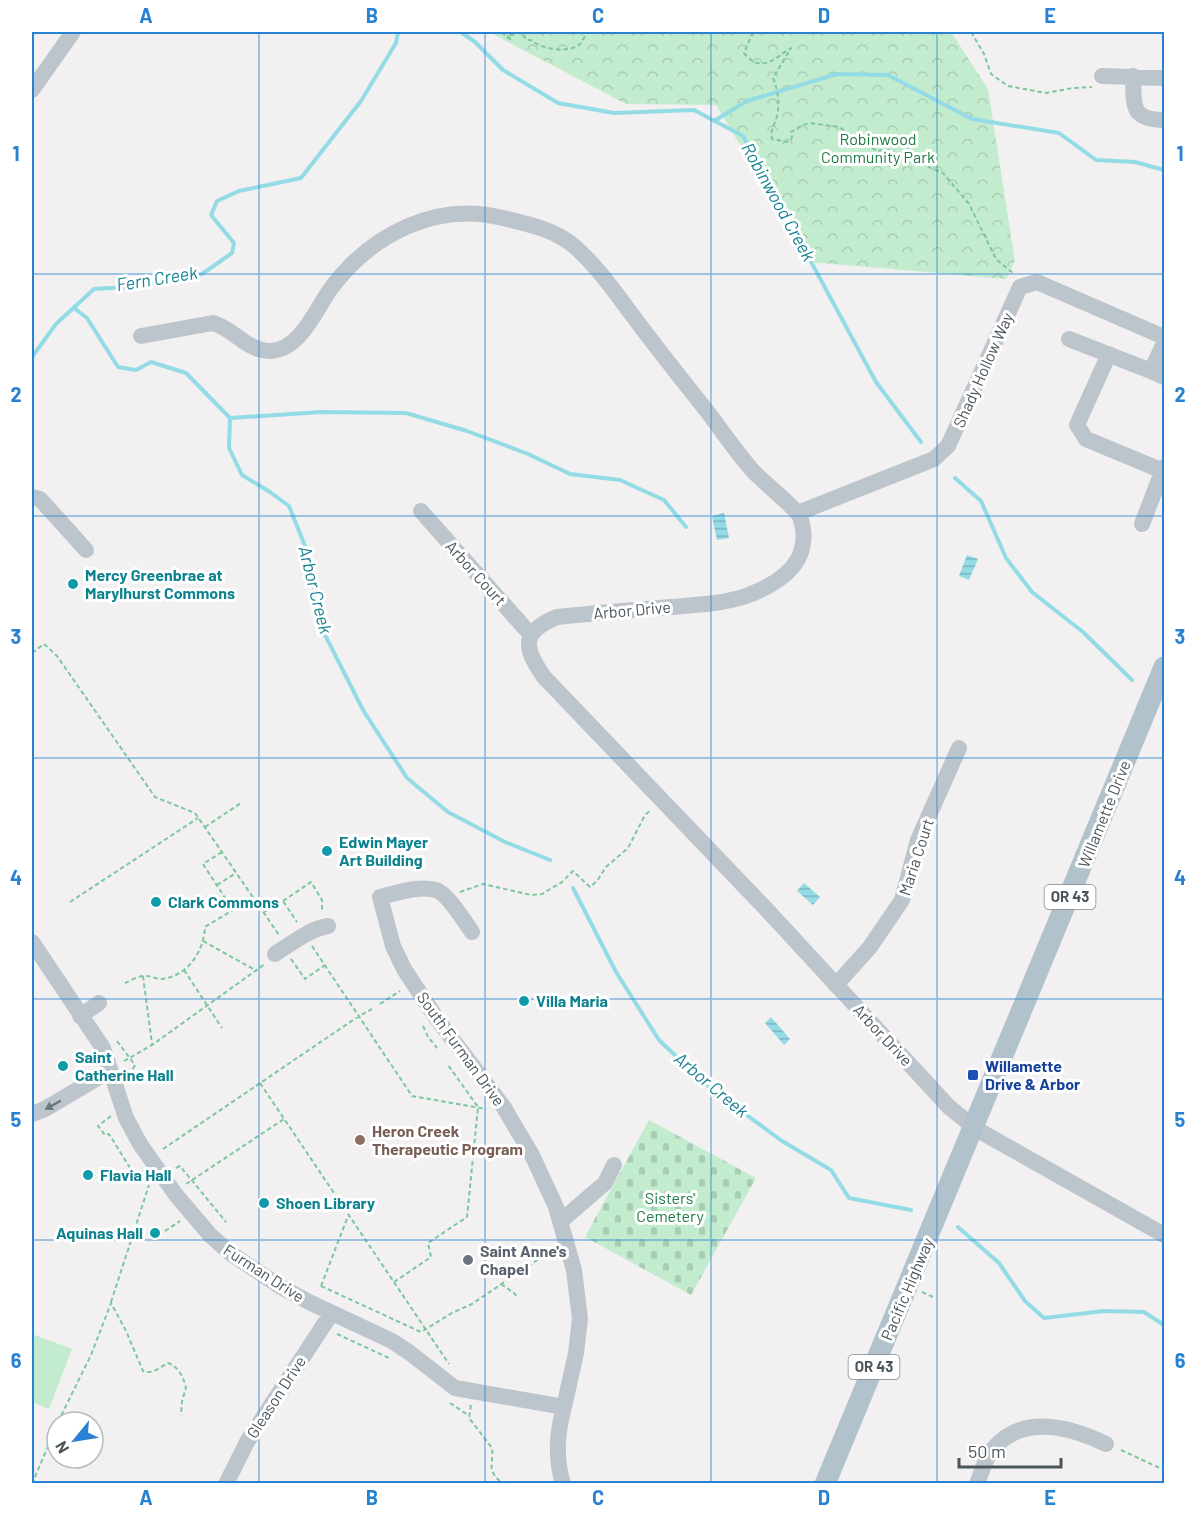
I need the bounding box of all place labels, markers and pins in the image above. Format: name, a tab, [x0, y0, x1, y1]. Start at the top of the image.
place label: Mercy Greenbrae at Marylhurst Commons	[85, 565, 235, 602]
marker: Mercy Greenbrae at Marylhurst Commons	[66, 577, 80, 591]
place label: Edwin Mayer Art Building	[339, 832, 428, 869]
marker: Edwin Mayer Art Building	[320, 844, 334, 858]
place label: Clark Commons	[168, 892, 279, 911]
marker: Clark Commons	[149, 895, 163, 909]
place label: Villa Maria	[536, 991, 608, 1010]
marker: Villa Maria	[517, 994, 531, 1008]
place label: Saint Catherine Hall	[75, 1047, 174, 1084]
place label: Willamette Drive & Arbor	[985, 1056, 1080, 1093]
marker: Saint Catherine Hall	[56, 1059, 70, 1073]
marker: Willamette Drive & Arbor	[966, 1068, 980, 1082]
place label: Heron Creek Therapeutic Program	[372, 1121, 523, 1158]
marker: Heron Creek Therapeutic Program	[353, 1133, 367, 1147]
place label: Flavia Hall	[100, 1165, 172, 1184]
marker: Flavia Hall	[81, 1168, 95, 1182]
place label: Shoen Library	[276, 1193, 375, 1212]
marker: Shoen Library	[257, 1196, 271, 1210]
place label: Aquinas Hall	[56, 1223, 143, 1242]
marker: Aquinas Hall	[148, 1226, 162, 1240]
place label: Saint Anne's Chapel	[480, 1241, 567, 1278]
marker: Saint Anne's Chapel	[461, 1253, 475, 1267]

